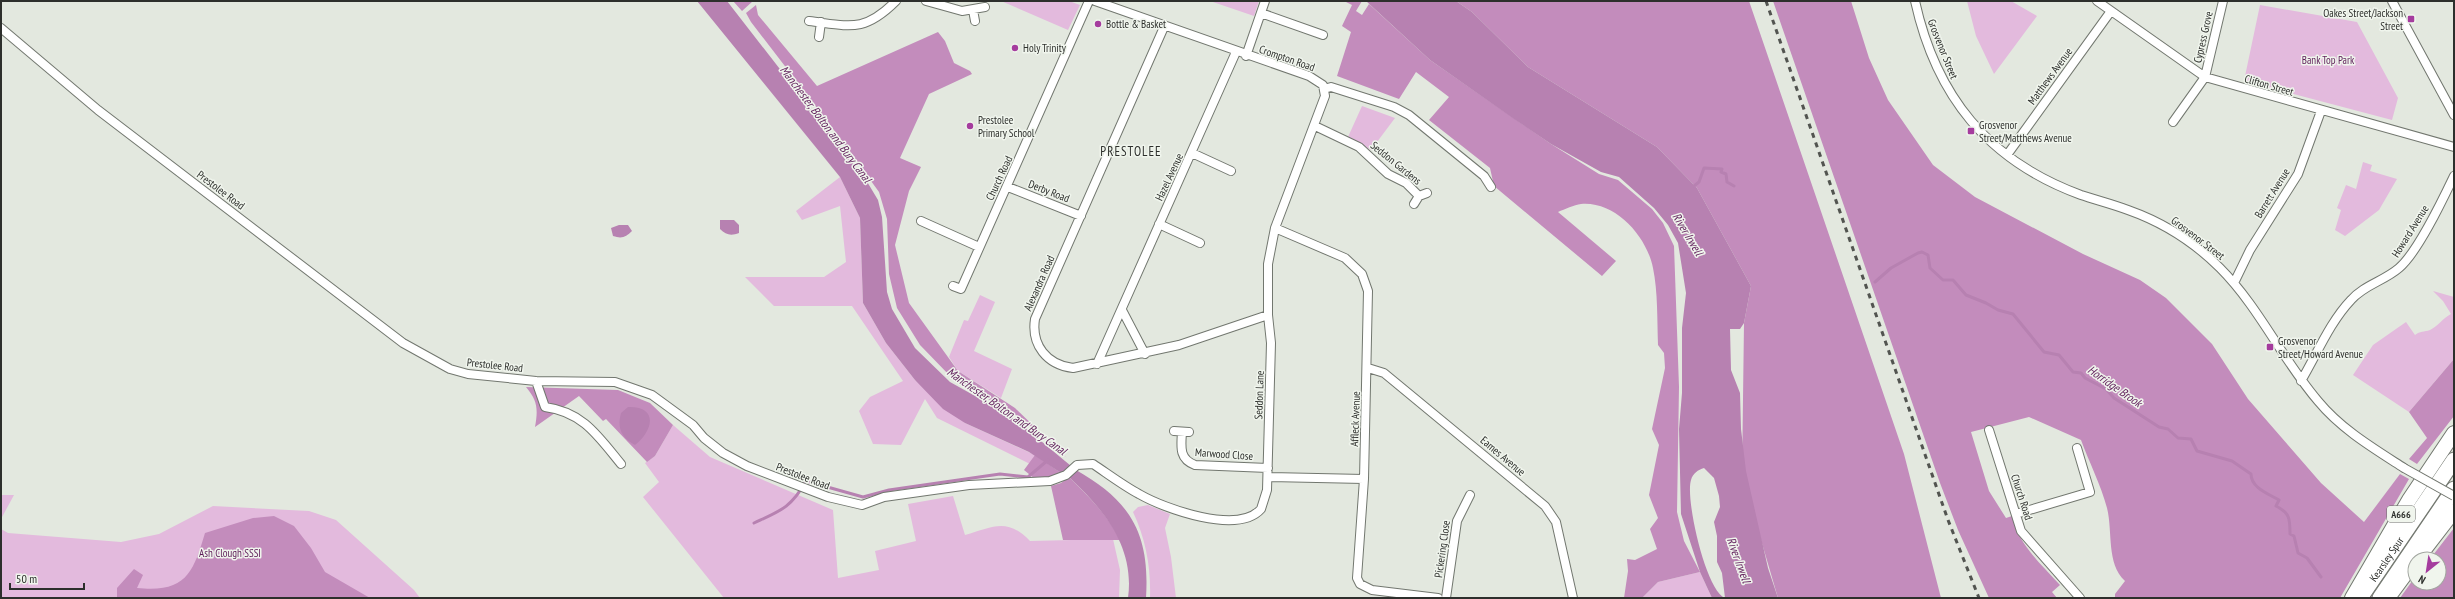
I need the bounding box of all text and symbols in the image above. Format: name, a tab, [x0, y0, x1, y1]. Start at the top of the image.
place label: Oakes Street/Jackson Street	[2323, 6, 2403, 33]
street label: Cypress Grove	[2190, 9, 2216, 64]
marker: Oakes Street/Jackson Street	[2406, 14, 2416, 24]
place label: Bottle & Basket	[1106, 17, 1166, 31]
street label: Grosvenor Street	[1925, 17, 1961, 81]
marker: Bottle & Basket	[1093, 19, 1103, 29]
place label: Holy Trinity	[1023, 41, 1067, 55]
street label: Crompton Road	[1257, 42, 1317, 74]
marker: Holy Trinity	[1010, 43, 1020, 53]
street label: Matthews Avenue	[2025, 44, 2076, 107]
park label: Bank Top Park	[2302, 53, 2355, 67]
water label: Manchester, Bolton and Bury Canal	[777, 63, 876, 186]
street label: Clifton Street	[2243, 71, 2295, 99]
place label: Prestolee Primary School	[978, 113, 1035, 140]
place label: Grosvenor Street/Matthews Avenue	[1979, 118, 2072, 145]
marker: Prestolee Primary School	[965, 121, 975, 131]
marker: Grosvenor Street/Matthews Avenue	[1966, 126, 1976, 136]
street label: Seddon Gardens	[1368, 138, 1424, 188]
district label: PRESTOLEE	[1100, 143, 1162, 160]
street label: Hazel Avenue	[1152, 150, 1186, 203]
street label: Church Road	[983, 153, 1015, 202]
street label: Barrett Avenue	[2251, 165, 2293, 220]
street label: Prestolee Road	[194, 167, 248, 213]
street label: Derby Road	[1026, 177, 1072, 205]
street label: Howard Avenue	[2388, 202, 2432, 260]
water label: River Irwell	[1669, 210, 1707, 259]
street label: Grosvenor Street	[2168, 213, 2228, 263]
street label: Alexandra Road	[1021, 253, 1058, 313]
place label: Grosvenor Street/Howard Avenue	[2278, 334, 2364, 361]
marker: Grosvenor Street/Howard Avenue	[2265, 342, 2275, 352]
street label: Prestolee Road	[466, 355, 524, 375]
water label: Horridge Brook	[2085, 362, 2146, 411]
water label: Manchester, Bolton and Bury Canal	[944, 364, 1071, 459]
street label: Seddon Lane	[1251, 370, 1267, 420]
street label: Affleck Avenue	[1347, 391, 1363, 447]
street label: Eames Avenue	[1478, 433, 1529, 479]
street label: Marwood Close	[1195, 445, 1254, 463]
street label: Prestolee Road	[774, 459, 832, 493]
street label: Church Road	[2008, 472, 2036, 522]
road number: A666	[2387, 506, 2415, 522]
street label: Pickering Close	[1431, 519, 1453, 579]
street label: Kearsley Spur	[2366, 534, 2407, 584]
water label: River Irwell	[1724, 535, 1755, 586]
park label: Ash Clough SSSI	[199, 546, 261, 560]
north arrow	[2407, 551, 2447, 591]
scale bar	[10, 565, 84, 591]
text: 50 m	[16, 571, 37, 586]
text: N	[2416, 572, 2428, 587]

